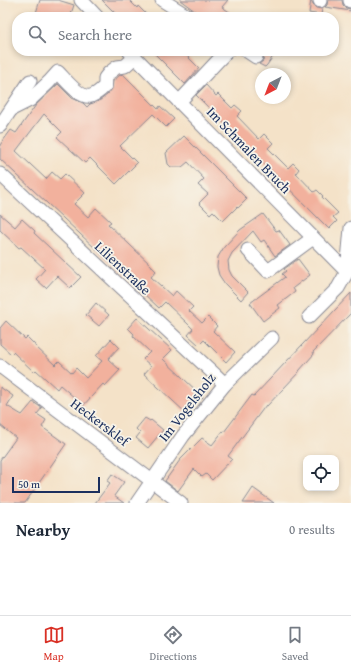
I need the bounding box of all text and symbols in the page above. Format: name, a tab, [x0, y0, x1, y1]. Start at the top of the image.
search box	[12, 12, 339, 56]
icon: search	[26, 23, 48, 45]
text: Search here	[58, 24, 132, 45]
north arrow	[255, 68, 291, 104]
street label: Im Schmalen Bruch	[202, 102, 296, 198]
street label: Lilienstraße	[90, 237, 156, 300]
street label: Im Vogelsholz	[154, 368, 220, 446]
street label: Heckersklef	[67, 393, 135, 452]
map controls	[303, 455, 339, 491]
button: locate	[303, 455, 339, 491]
scale bar	[12, 475, 100, 494]
text: 50 m	[18, 476, 40, 492]
text: Nearby	[16, 517, 70, 542]
text: 0 results	[289, 520, 335, 539]
tab: Map	[43, 624, 65, 664]
tab: Directions	[150, 624, 197, 664]
tab: Saved	[282, 624, 308, 664]

